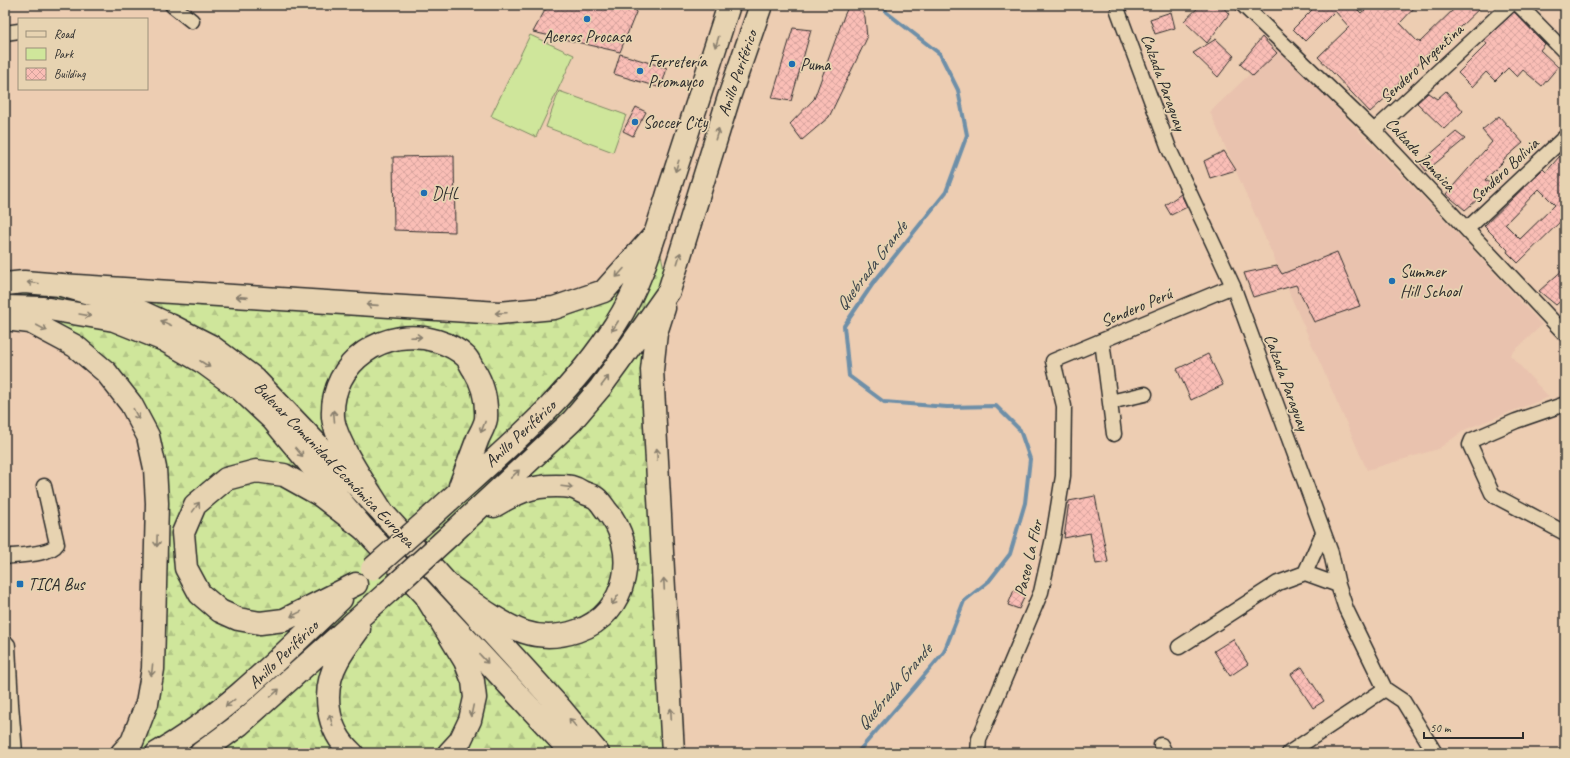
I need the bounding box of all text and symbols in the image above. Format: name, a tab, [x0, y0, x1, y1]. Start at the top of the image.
marker: Aceros Procasa	[582, 14, 592, 24]
legend	[18, 18, 148, 90]
street label: Sendero Argentina	[1375, 18, 1469, 107]
street label: Anillo Periférico	[713, 25, 763, 119]
text: Road	[54, 26, 76, 42]
place label: Aceros Procasa	[543, 26, 632, 47]
street label: Calzada Paraguay	[1136, 31, 1191, 135]
one-way arrow	[713, 35, 720, 48]
text: Park	[54, 46, 75, 62]
place label: Ferretería Promayco	[648, 51, 708, 92]
place label: Puma	[800, 54, 831, 75]
marker: Puma	[787, 59, 797, 69]
text: Building	[54, 66, 86, 82]
marker: Ferretería Promayco	[635, 66, 645, 76]
place label: Soccer City	[643, 112, 709, 133]
street label: Calzada Jamaica	[1381, 113, 1461, 197]
marker: Soccer City	[630, 117, 640, 127]
one-way arrow	[714, 128, 721, 141]
street label: Sendero Bolivia	[1465, 132, 1544, 208]
one-way arrow	[673, 159, 680, 172]
place label: DHL	[432, 183, 459, 204]
marker: DHL	[419, 188, 429, 198]
water label: Quebrada Grande	[830, 215, 914, 315]
one-way arrow	[676, 252, 683, 265]
place label: Summer Hill School	[1400, 261, 1463, 302]
one-way arrow	[616, 268, 625, 278]
marker: Summer Hill School	[1387, 276, 1397, 286]
one-way arrow	[27, 279, 40, 286]
street label: Sendero Perú	[1098, 282, 1176, 332]
one-way arrow	[236, 293, 249, 300]
one-way arrow	[366, 302, 379, 309]
one-way arrow	[495, 309, 508, 316]
one-way arrow	[78, 311, 91, 319]
one-way arrow	[160, 319, 172, 326]
one-way arrow	[611, 320, 619, 331]
one-way arrow	[36, 325, 48, 333]
street label: Calzada Paraguay	[1259, 331, 1314, 435]
one-way arrow	[409, 334, 422, 341]
one-way arrow	[199, 360, 211, 368]
one-way arrow	[601, 375, 610, 386]
street label: Bulevar Comunidad Económica Europea	[250, 377, 421, 553]
street label: Anillo Periférico	[480, 394, 562, 472]
one-way arrow	[133, 408, 141, 420]
one-way arrow	[331, 410, 338, 423]
one-way arrow	[478, 420, 486, 432]
one-way arrow	[295, 447, 304, 457]
one-way arrow	[653, 448, 660, 461]
one-way arrow	[510, 469, 520, 479]
one-way arrow	[560, 483, 573, 491]
one-way arrow	[192, 501, 200, 512]
street label: Paseo La Flor	[1010, 516, 1048, 598]
one-way arrow	[153, 534, 160, 547]
place label: TICA Bus	[28, 574, 86, 595]
one-way arrow	[660, 578, 667, 591]
marker: TICA Bus	[15, 579, 25, 589]
one-way arrow	[611, 594, 619, 605]
one-way arrow	[290, 610, 302, 618]
street label: Anillo Periférico	[244, 614, 324, 693]
water label: Quebrada Grande	[851, 637, 939, 735]
one-way arrow	[479, 654, 488, 664]
one-way arrow	[149, 663, 156, 676]
one-way arrow	[269, 689, 280, 698]
one-way arrow	[224, 698, 235, 707]
one-way arrow	[468, 704, 476, 717]
one-way arrow	[667, 708, 675, 721]
one-way arrow	[327, 714, 334, 727]
scale bar	[1424, 714, 1523, 740]
one-way arrow	[568, 718, 577, 729]
text: 50 m	[1430, 720, 1452, 736]

